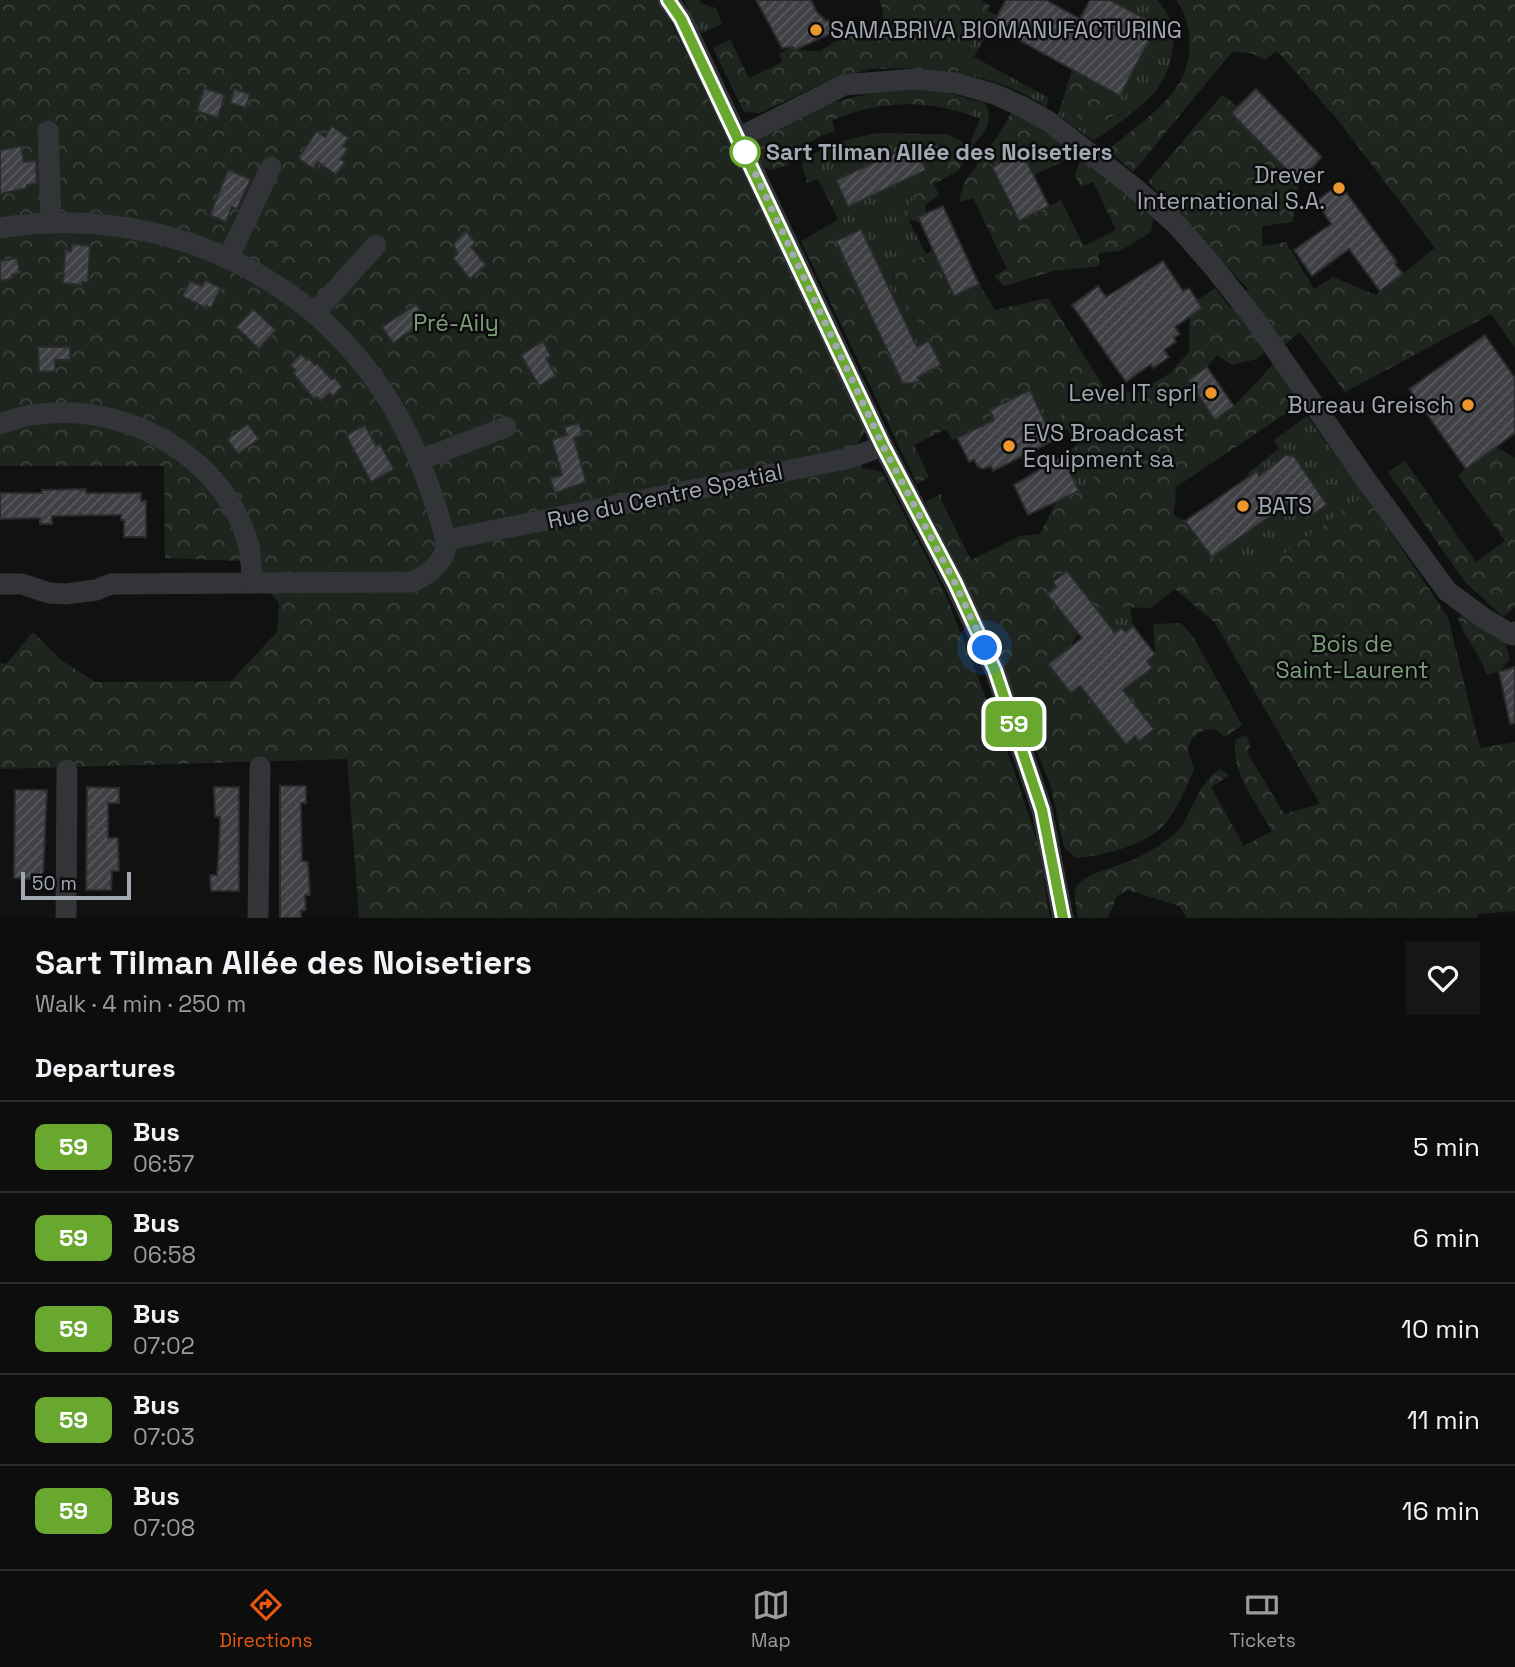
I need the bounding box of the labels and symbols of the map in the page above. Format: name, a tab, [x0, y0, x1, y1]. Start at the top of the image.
place label: SAMABRIVA BIOMANUFACTURING	[830, 15, 1182, 45]
marker: SAMABRIVA BIOMANUFACTURING	[808, 22, 824, 38]
marker: Sart Tilman Allée des Noisetiers	[730, 137, 760, 167]
place label: Sart Tilman Allée des Noisetiers	[766, 137, 1113, 167]
place label: Drever International S.A.	[1137, 160, 1325, 216]
marker: Drever International S.A.	[1331, 180, 1347, 196]
park label: Pré-Aily	[413, 308, 499, 338]
place label: Level IT sprl	[1069, 378, 1197, 408]
marker: Level IT sprl	[1203, 385, 1219, 401]
place label: Bureau Greisch	[1287, 390, 1454, 420]
marker: Bureau Greisch	[1460, 397, 1476, 413]
place label: EVS Broadcast Equipment sa	[1023, 418, 1185, 474]
marker: EVS Broadcast Equipment sa	[1001, 438, 1017, 454]
street label: Rue du Centre Spatial	[545, 456, 785, 536]
place label: BATS	[1257, 491, 1312, 521]
marker: BATS	[1235, 498, 1251, 514]
park label: Bois de Saint-Laurent	[1275, 629, 1429, 685]
your location	[967, 630, 1002, 665]
line badge: 59	[982, 701, 1046, 747]
scale bar	[21, 869, 131, 901]

